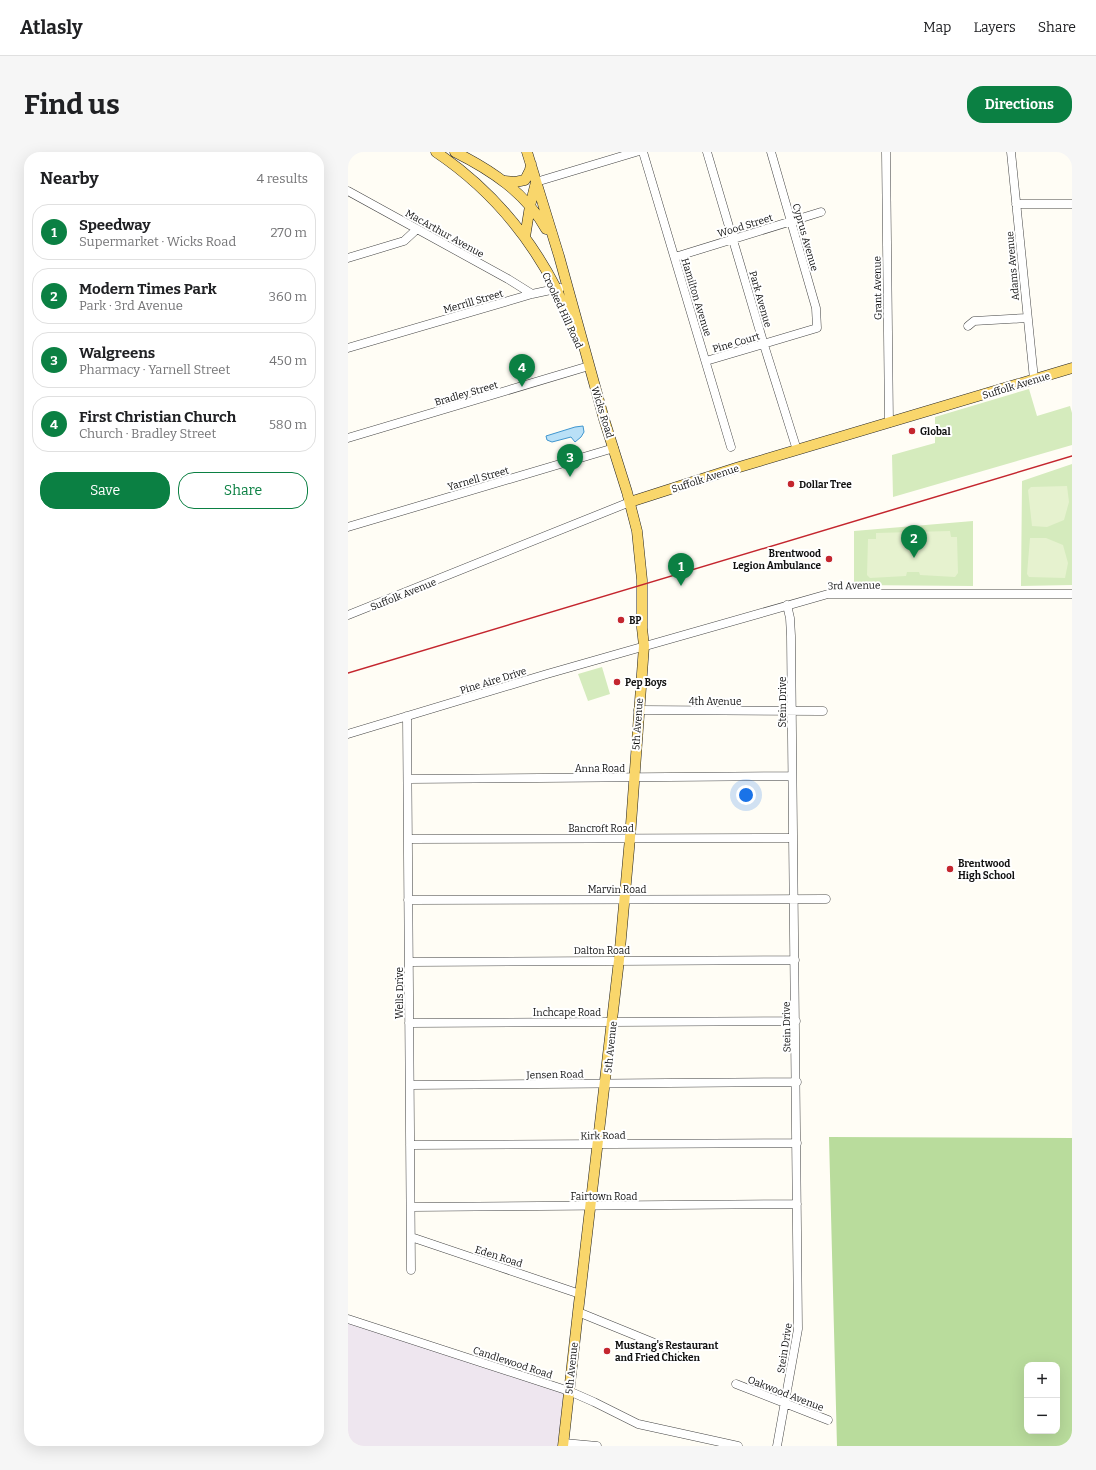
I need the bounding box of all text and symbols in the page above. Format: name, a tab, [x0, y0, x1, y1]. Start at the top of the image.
text: Atlasly	[20, 16, 82, 39]
text: Map	[923, 19, 951, 36]
text: Layers	[973, 19, 1016, 36]
text: Share	[1038, 19, 1076, 36]
button: Directions	[967, 86, 1072, 123]
text: Find us	[24, 88, 120, 121]
text: Nearby	[40, 168, 99, 189]
text: 4 results	[256, 171, 308, 186]
street label: Cyprus Avenue	[790, 202, 820, 273]
street label: MacArthur Avenue	[403, 207, 486, 260]
street label: Wood Street	[716, 212, 775, 240]
text: Speedway	[79, 216, 151, 234]
text: 1	[51, 225, 57, 240]
text: 270 m	[270, 225, 307, 240]
street label: Adams Avenue	[1004, 231, 1022, 301]
text: Supermarket · Wicks Road	[79, 234, 236, 249]
street label: Grant Avenue	[871, 256, 885, 320]
street label: Hamilton Avenue	[678, 257, 714, 338]
street label: Crooked Hill Road	[539, 270, 585, 351]
street label: Park Avenue	[746, 270, 774, 329]
text: Modern Times Park	[79, 280, 217, 298]
street label: Merrill Street	[442, 288, 505, 316]
text: 2	[50, 289, 58, 304]
text: 360 m	[269, 289, 307, 304]
text: Park · 3rd Avenue	[79, 298, 183, 313]
street label: Pine Court	[711, 330, 762, 355]
text: Walgreens	[79, 344, 155, 362]
text: 3	[50, 353, 58, 368]
text: 450 m	[269, 353, 307, 368]
pin: 4	[509, 354, 535, 387]
text: Pharmacy · Yarnell Street	[79, 362, 230, 377]
street label: Suffolk Avenue	[981, 370, 1052, 402]
street label: Bradley Street	[433, 379, 500, 409]
street label: Wicks Road	[589, 385, 616, 440]
text: First Christian Church	[79, 408, 236, 426]
text: 4	[50, 417, 58, 432]
text: 580 m	[269, 417, 307, 432]
text: Church · Bradley Street	[79, 426, 216, 441]
marker: Global	[907, 426, 917, 436]
place label: Global	[920, 426, 951, 438]
pin: 3	[557, 444, 583, 477]
street label: Suffolk Avenue	[670, 462, 741, 496]
street label: Yarnell Street	[446, 464, 511, 493]
button: Save	[40, 472, 170, 509]
button: Share	[178, 472, 308, 509]
marker: Dollar Tree	[786, 479, 796, 489]
place label: Dollar Tree	[799, 479, 852, 491]
pin: 2	[901, 525, 927, 558]
place label: Brentwood Legion Ambulance	[733, 548, 822, 572]
pin: 1	[668, 553, 694, 586]
marker: Brentwood Legion Ambulance	[824, 554, 834, 564]
street label: Suffolk Avenue	[369, 576, 438, 614]
street label: 3rd Avenue	[828, 580, 881, 592]
marker: BP	[616, 615, 626, 625]
place label: BP	[629, 615, 641, 627]
street label: Pine Aire Drive	[459, 665, 528, 697]
marker: Pep Boys	[612, 677, 622, 687]
place label: Pep Boys	[625, 677, 667, 689]
street label: Stein Drive	[777, 677, 789, 727]
street label: 4th Avenue	[689, 696, 741, 708]
street label: 5th Avenue	[630, 698, 646, 751]
street label: Anna Road	[575, 763, 625, 775]
your location	[736, 785, 756, 805]
street label: Bancroft Road	[568, 823, 634, 835]
place label: Brentwood High School	[958, 858, 1015, 882]
marker: Brentwood High School	[945, 864, 955, 874]
street label: Marvin Road	[588, 884, 646, 896]
street label: Dalton Road	[574, 945, 630, 957]
street label: Wells Drive	[394, 967, 406, 1019]
street label: Stein Drive	[781, 1001, 793, 1052]
street label: Inchcape Road	[533, 1007, 601, 1019]
street label: 5th Avenue	[602, 1020, 620, 1074]
street label: Jensen Road	[525, 1069, 584, 1082]
street label: Kirk Road	[580, 1130, 626, 1142]
street label: Fairtown Road	[570, 1191, 638, 1203]
street label: Eden Road	[473, 1244, 524, 1270]
street label: Stein Drive	[775, 1322, 795, 1374]
place label: Mustang's Restaurant and Fried Chicken	[615, 1340, 718, 1364]
street label: 5th Avenue	[563, 1341, 581, 1395]
street label: Candlewood Road	[471, 1344, 554, 1381]
marker: Mustang's Restaurant and Fried Chicken	[602, 1346, 612, 1356]
map controls	[1024, 1362, 1060, 1434]
button: +	[1024, 1362, 1060, 1398]
street label: Oakwood Avenue	[746, 1374, 825, 1414]
button: −	[1024, 1398, 1060, 1434]

